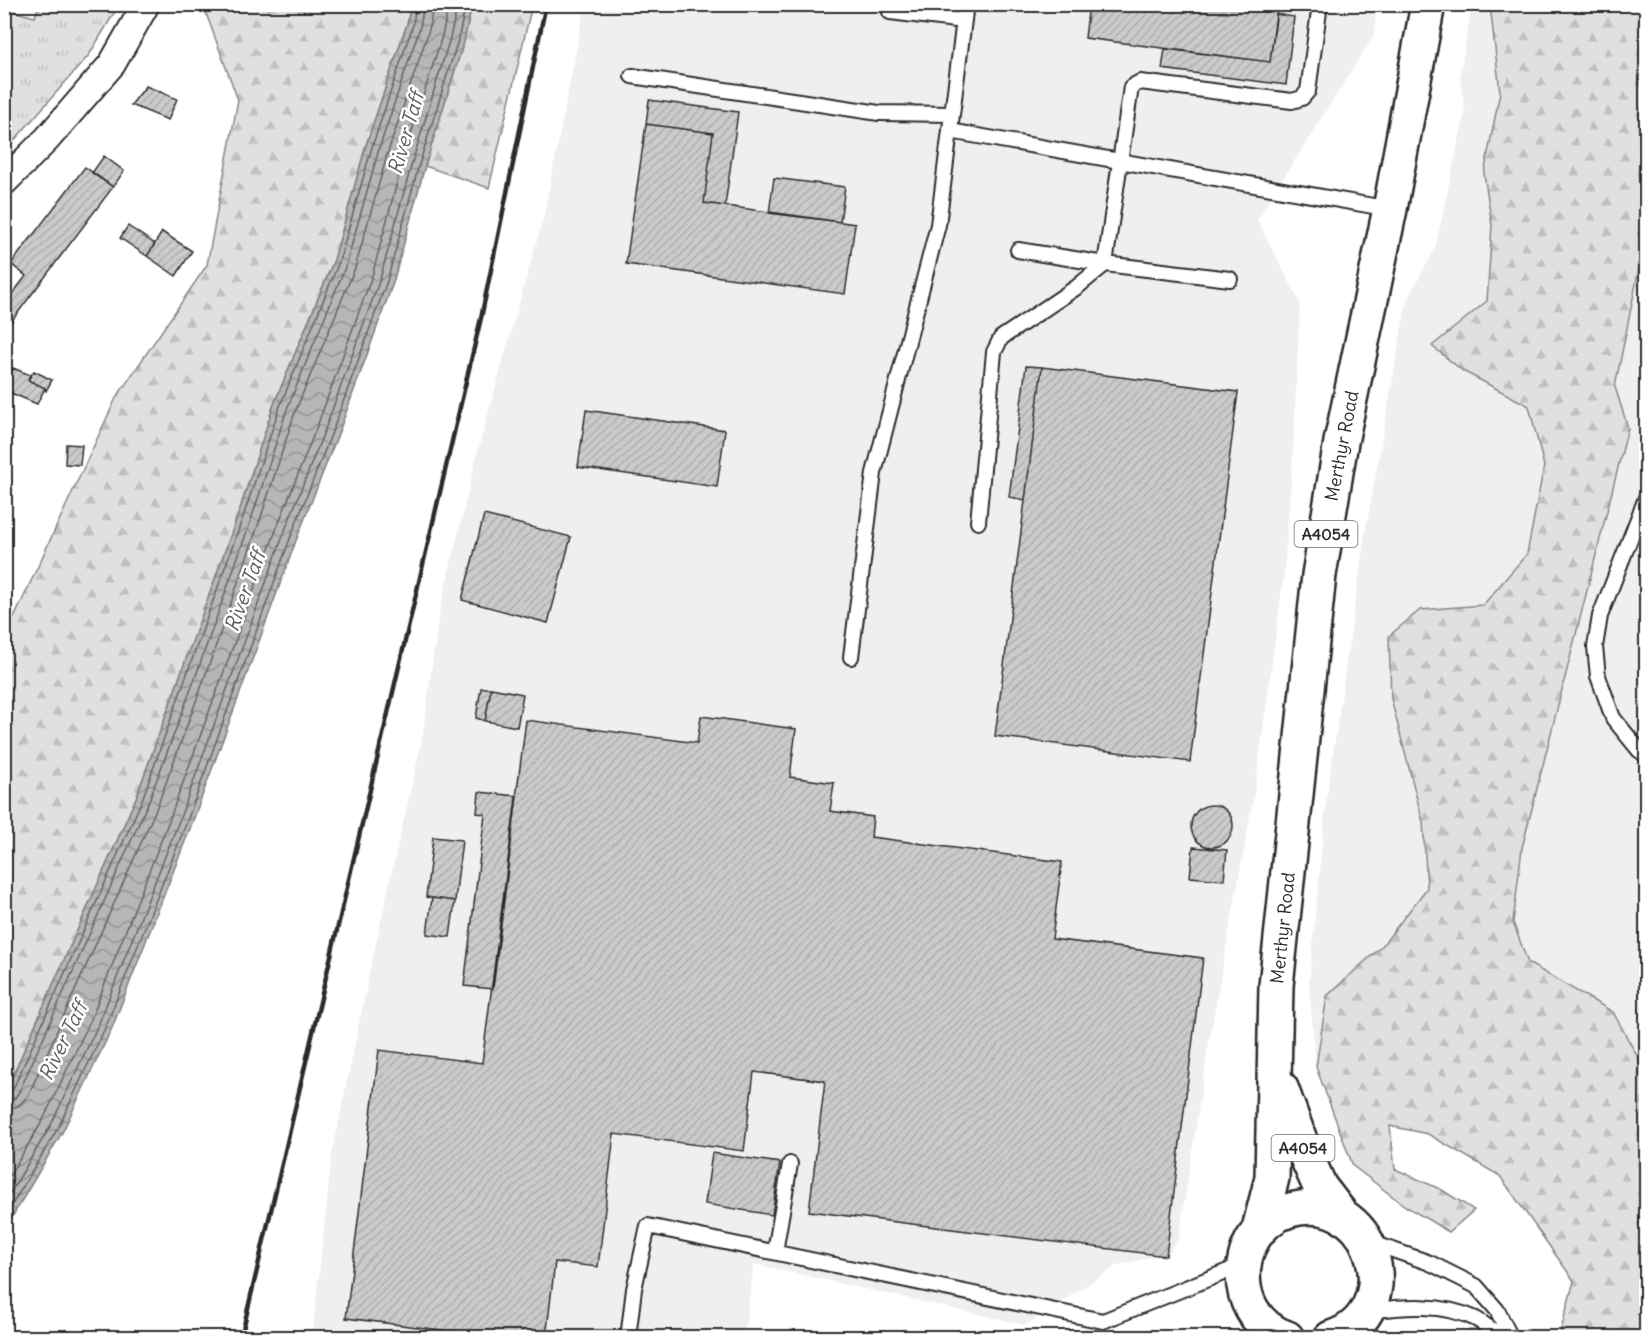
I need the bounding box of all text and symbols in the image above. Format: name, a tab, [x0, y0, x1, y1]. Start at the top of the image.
water label: River Taff	[382, 85, 430, 177]
street label: Merthyr Road	[1320, 388, 1364, 503]
road number: A4054	[1294, 521, 1358, 547]
water label: River Taff	[218, 543, 272, 635]
street label: Merthyr Road	[1265, 871, 1300, 985]
water label: River Taff	[33, 993, 94, 1084]
road number: A4054	[1272, 1135, 1334, 1161]

